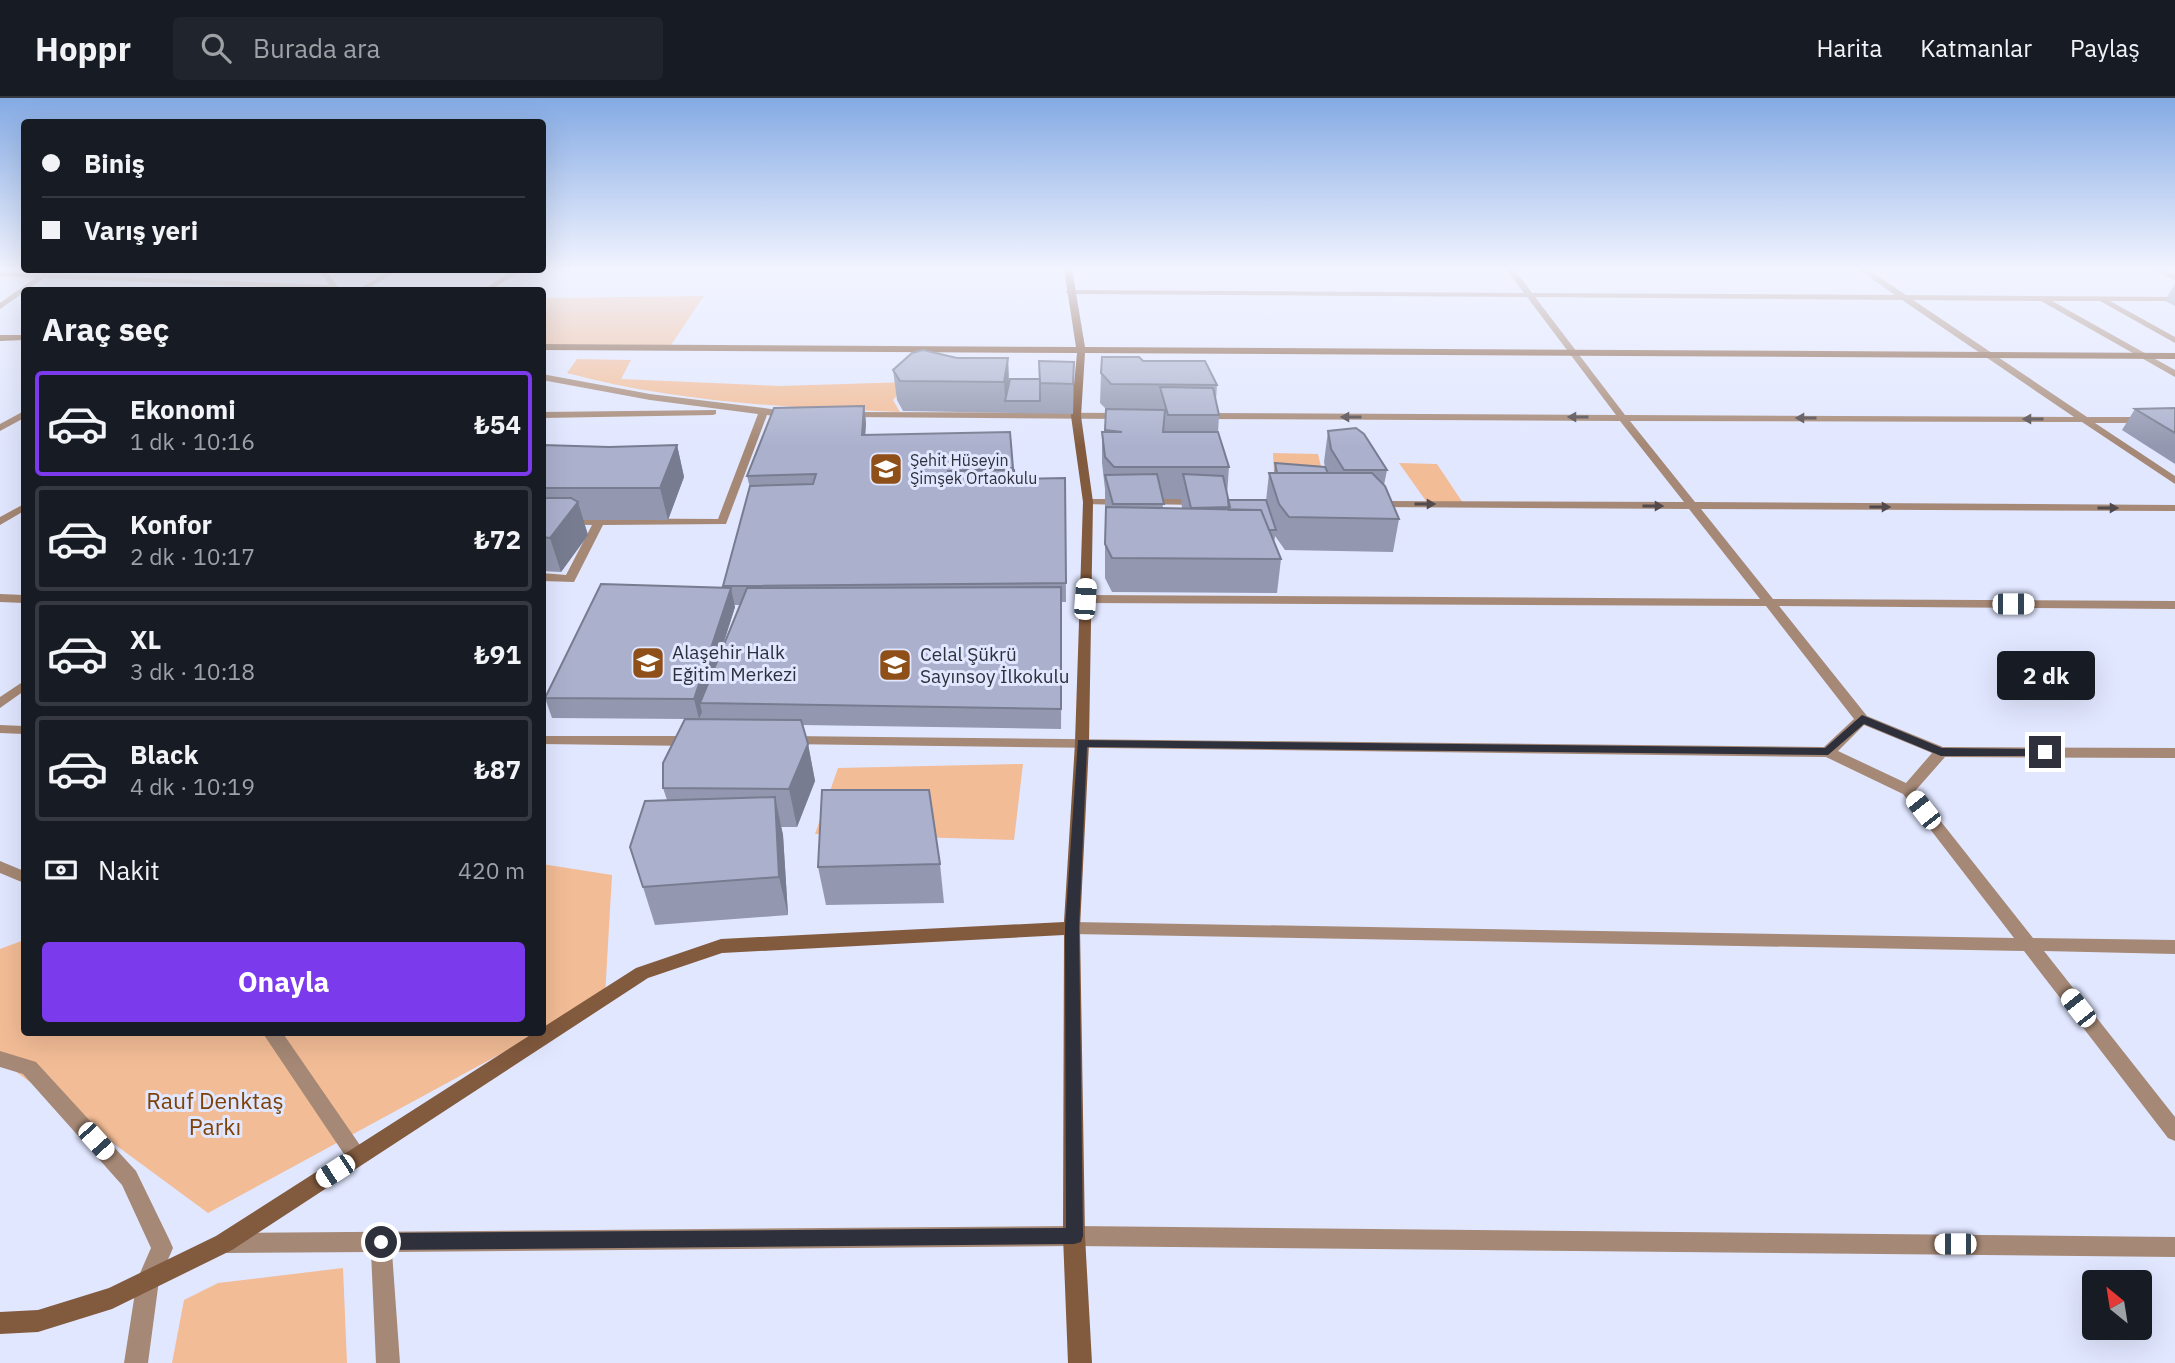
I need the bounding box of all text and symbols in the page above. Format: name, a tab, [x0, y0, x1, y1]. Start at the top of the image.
search box	[173, 17, 663, 80]
text: Hoppr	[35, 27, 131, 70]
icon: search	[197, 29, 235, 67]
text: Burada ara	[253, 31, 380, 65]
text: Harita	[1816, 32, 1882, 64]
text: Katmanlar	[1920, 32, 2032, 64]
text: Paylaş	[2070, 32, 2140, 64]
text: Biniş	[84, 146, 145, 180]
text: Varış yeri	[84, 213, 198, 247]
text: Araç seç	[42, 308, 169, 350]
icon: car	[46, 392, 109, 455]
text: Ekonomi	[130, 392, 236, 426]
text: ₺54	[474, 407, 521, 441]
one-way arrow	[1340, 411, 1362, 422]
one-way arrow	[1567, 411, 1589, 423]
one-way arrow	[1795, 412, 1817, 424]
one-way arrow	[2022, 414, 2044, 425]
text: 1 dk · 10:16	[130, 426, 255, 456]
school or university icon: Şehit Hüseyin Şimşek Ortaokulu	[867, 450, 905, 488]
place label: Şehit Hüseyin Şimşek Ortaokulu	[910, 450, 1037, 488]
one-way arrow	[1415, 498, 1437, 510]
one-way arrow	[1642, 500, 1664, 512]
one-way arrow	[1870, 501, 1892, 513]
one-way arrow	[2097, 502, 2119, 514]
icon: car	[46, 507, 109, 570]
text: Konfor	[130, 507, 212, 541]
text: ₺72	[474, 522, 521, 556]
text: 2 dk · 10:17	[130, 541, 255, 571]
car	[1074, 577, 1097, 621]
car	[1993, 594, 2035, 615]
icon: car	[46, 622, 109, 685]
text: XL	[130, 622, 161, 656]
text: ₺91	[474, 637, 521, 671]
place label: Alaşehir Halk Eğitim Merkezi	[672, 640, 797, 686]
place label: Celal Şükrü Sayınsoy İlkokulu	[920, 642, 1070, 688]
school or university icon: Alaşehir Halk Eğitim Merkezi	[629, 644, 667, 682]
school or university icon: Celal Şükrü Sayınsoy İlkokulu	[876, 646, 914, 684]
callout: 2 dk	[1996, 650, 2094, 700]
text: 3 dk · 10:18	[130, 656, 255, 686]
text: 2 dk	[2023, 660, 2069, 690]
route end	[2029, 736, 2061, 768]
icon: car	[46, 737, 109, 800]
text: Black	[130, 737, 198, 771]
text: ₺87	[474, 752, 521, 786]
text: 4 dk · 10:19	[130, 771, 255, 801]
car	[1902, 787, 1945, 833]
icon: cash	[42, 851, 80, 889]
text: Nakit	[98, 853, 160, 887]
text: 420 m	[458, 855, 525, 885]
button: Onayla	[42, 942, 525, 1022]
car	[2057, 985, 2100, 1031]
park label: Rauf Denktaş Parkı	[146, 1085, 284, 1141]
car	[75, 1118, 118, 1164]
car	[312, 1151, 359, 1191]
route start	[365, 1226, 397, 1258]
car	[1935, 1234, 1977, 1255]
north arrow	[2082, 1270, 2152, 1340]
map controls	[2082, 1270, 2152, 1340]

